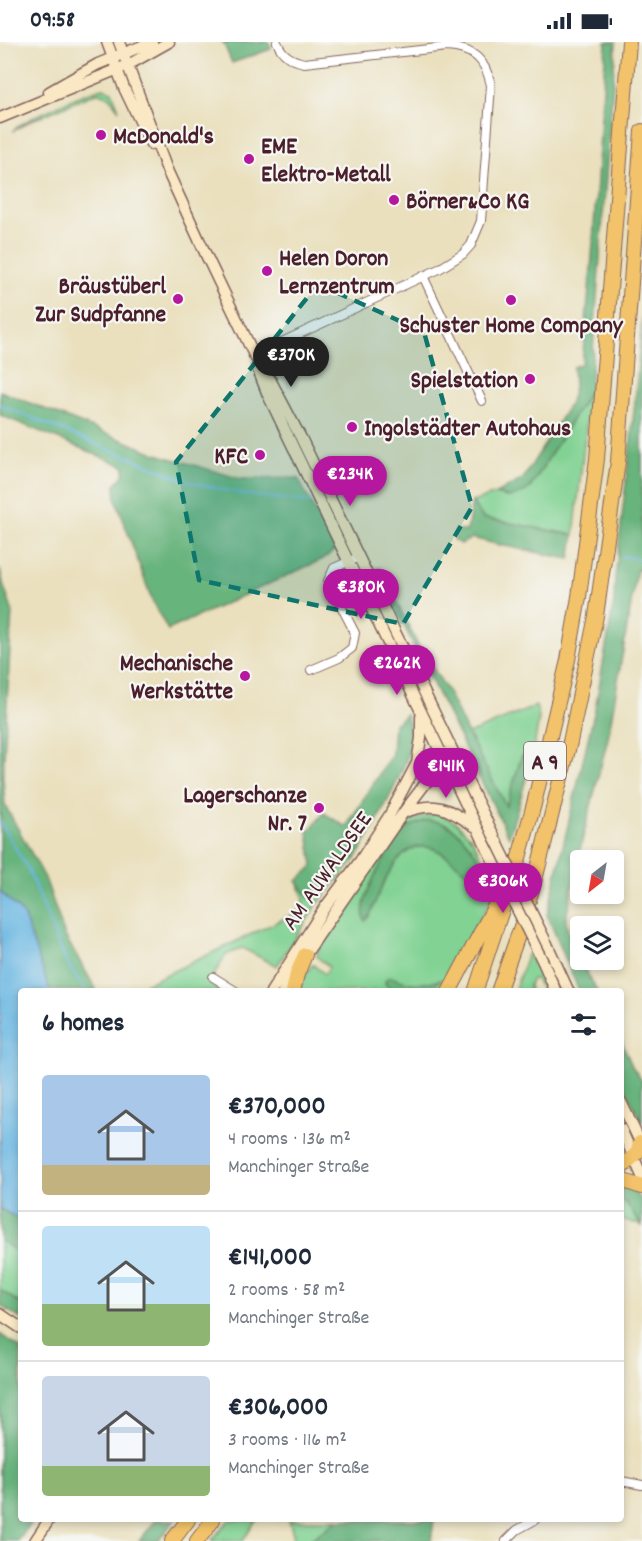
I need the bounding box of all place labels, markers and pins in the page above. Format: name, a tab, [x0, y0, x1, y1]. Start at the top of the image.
place label: McDonald's	[113, 121, 214, 155]
marker: McDonald's	[94, 128, 108, 142]
place label: EME Elektro-Metall	[261, 131, 391, 193]
marker: EME Elektro-Metall	[242, 152, 256, 166]
place label: Börner&Co KG	[406, 186, 529, 220]
marker: Börner&Co KG	[387, 193, 401, 207]
place label: Helen Doron Lernzentrum	[279, 243, 395, 305]
marker: Helen Doron Lernzentrum	[260, 264, 274, 278]
place label: Bräustüberl Zur Sudpfanne	[35, 271, 166, 333]
marker: Bräustüberl Zur Sudpfanne	[171, 292, 185, 306]
marker: Schuster Home Company	[504, 293, 518, 307]
place label: Schuster Home Company	[399, 310, 624, 344]
pin: €370K	[249, 337, 333, 388]
place label: Spielstation	[410, 365, 518, 399]
marker: Spielstation	[523, 372, 537, 386]
place label: Ingolstädter Autohaus	[364, 413, 571, 447]
marker: Ingolstädter Autohaus	[345, 420, 359, 434]
place label: KFC	[214, 441, 248, 475]
marker: KFC	[253, 448, 267, 462]
pin: €234K	[308, 456, 392, 507]
pin: €380K	[319, 569, 403, 620]
pin: €262K	[355, 645, 439, 696]
place label: Mechanische Werkstätte	[120, 648, 233, 710]
marker: Mechanische Werkstätte	[238, 669, 252, 683]
pin: €141K	[404, 748, 488, 799]
place label: Lagerschanze Nr. 7	[183, 780, 307, 842]
marker: Lagerschanze Nr. 7	[312, 801, 326, 815]
pin: €306K	[461, 863, 545, 914]

